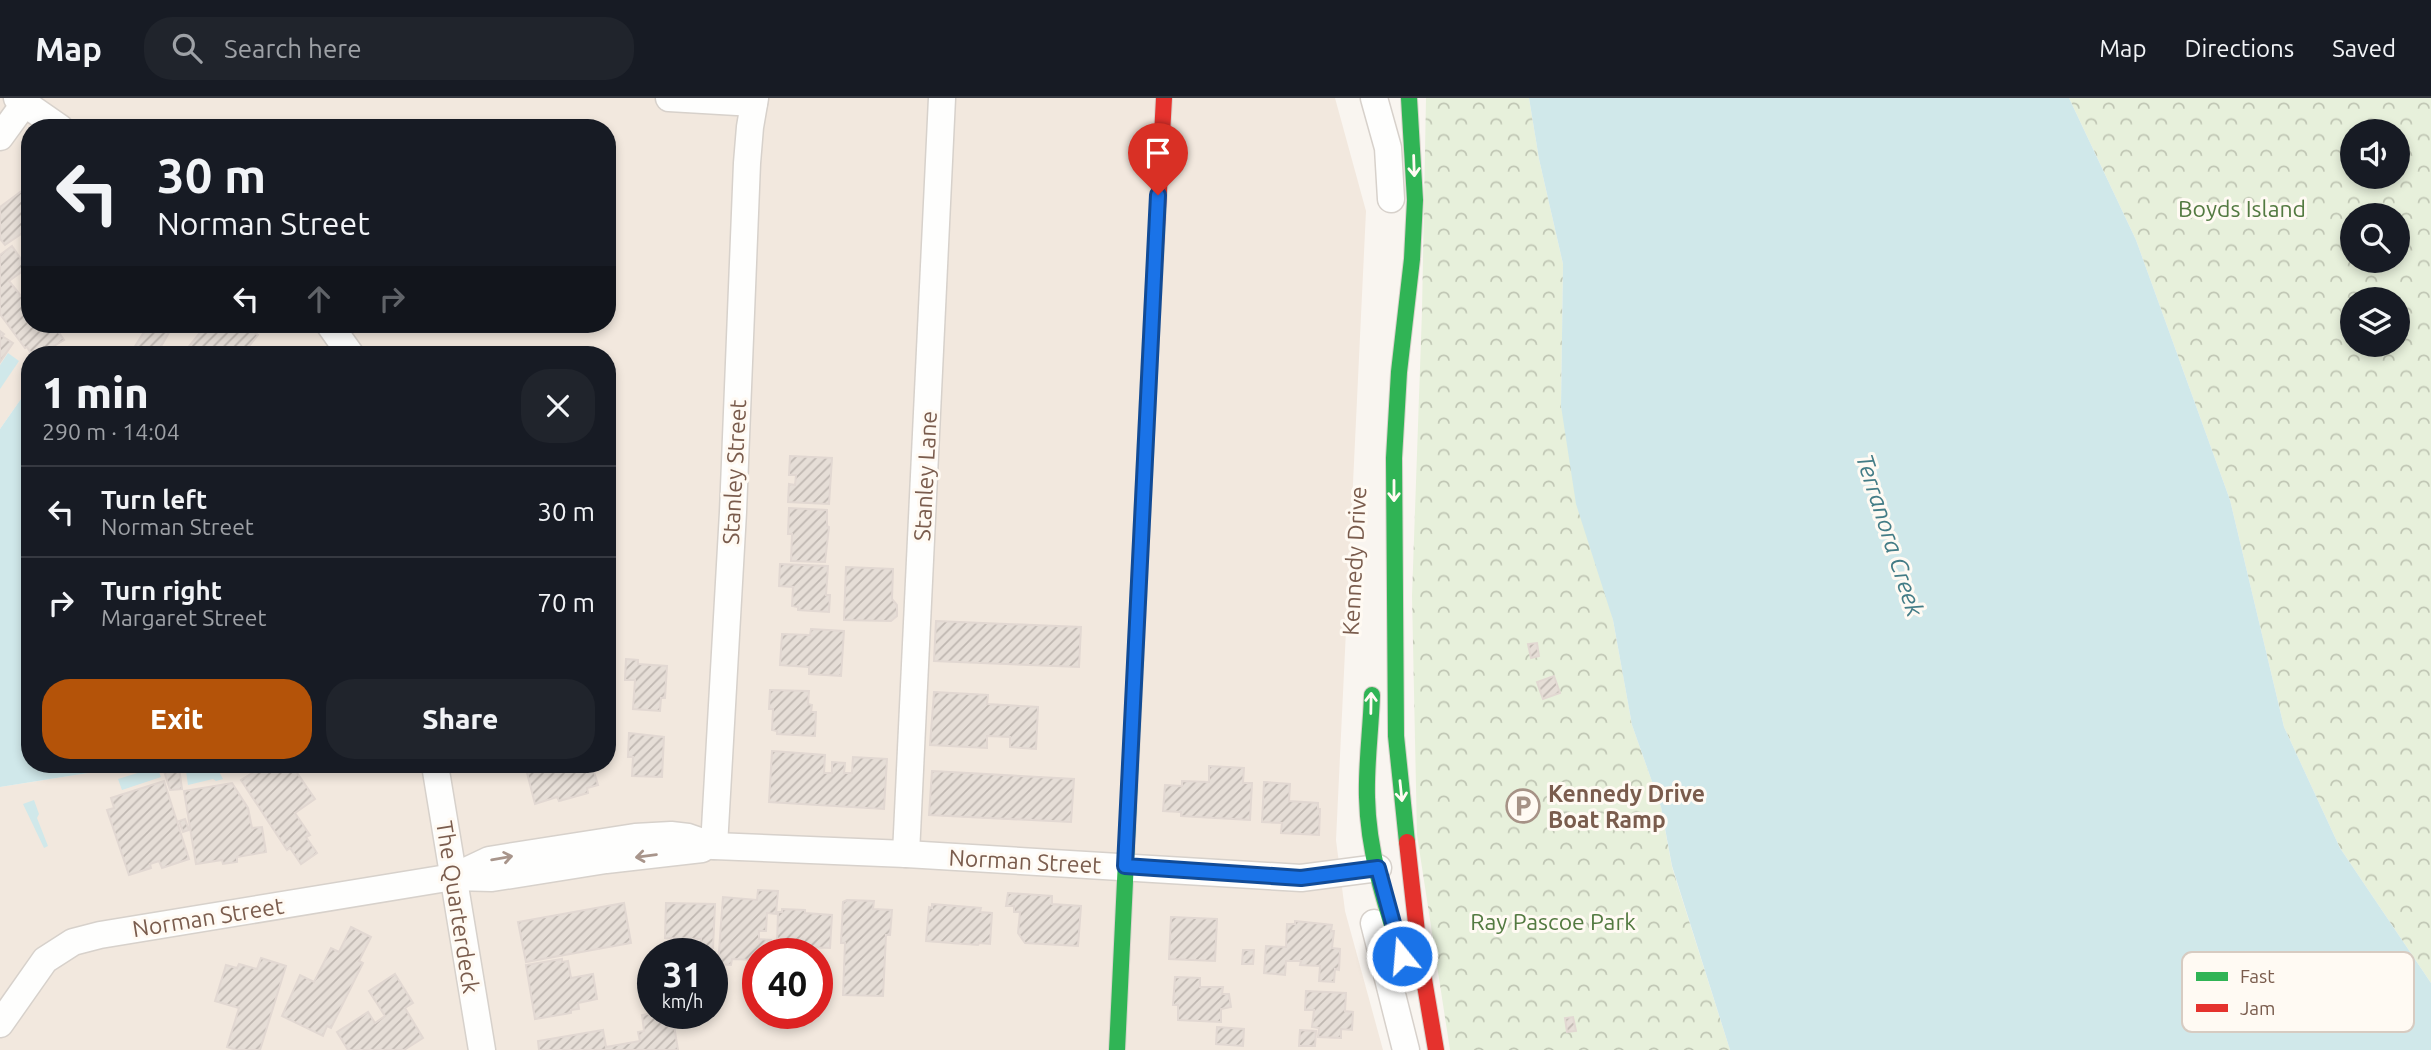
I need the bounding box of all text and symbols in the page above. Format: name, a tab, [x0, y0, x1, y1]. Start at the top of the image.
search box	[144, 17, 634, 80]
icon: search	[168, 29, 206, 67]
text: Map	[35, 30, 102, 67]
text: Search here	[224, 34, 362, 63]
text: Map	[2099, 35, 2146, 62]
text: Directions	[2184, 35, 2294, 62]
text: Saved	[2332, 35, 2396, 62]
map controls	[2340, 119, 2410, 357]
button: sound	[2340, 119, 2410, 189]
pin	[1128, 123, 1188, 195]
icon: arrive	[1139, 134, 1177, 172]
icon: left	[42, 147, 133, 238]
text: 30 m	[157, 147, 266, 202]
one-way arrow	[1407, 154, 1420, 177]
park label: Boyds Island	[2178, 196, 2306, 221]
button: search	[2340, 203, 2410, 273]
text: Norman Street	[157, 205, 370, 241]
icon: left	[227, 280, 265, 318]
icon: ahead	[300, 280, 338, 318]
icon: right	[373, 280, 411, 318]
button: layers	[2340, 287, 2410, 357]
text: 1 min	[42, 369, 149, 416]
button: close	[521, 369, 595, 443]
street label: Stanley Street	[718, 399, 750, 545]
street label: Stanley Lane	[909, 410, 941, 542]
text: 290 m · 14:04	[42, 419, 180, 444]
water label: Terranora Creek	[1851, 450, 1929, 620]
one-way arrow	[1387, 479, 1401, 502]
text: Turn left	[101, 485, 207, 514]
street label: Kennedy Drive	[1338, 486, 1370, 636]
icon: left	[42, 493, 80, 531]
text: 30 m	[537, 497, 595, 526]
text: Norman Street	[101, 514, 254, 539]
text: Turn right	[101, 576, 222, 605]
icon: right	[42, 584, 80, 622]
text: 70 m	[537, 588, 595, 617]
text: Margaret Street	[101, 605, 266, 630]
button: Exit	[42, 679, 312, 759]
button: Share	[326, 679, 595, 759]
one-way arrow	[1365, 692, 1378, 715]
one-way arrow	[1395, 779, 1408, 802]
place label: Kennedy Drive Boat Ramp	[1548, 781, 1705, 832]
parking icon: Kennedy Drive Boat Ramp	[1504, 787, 1542, 825]
street label: The Quarterdeck	[432, 819, 484, 995]
street label: Norman Street	[948, 845, 1102, 877]
one-way arrow	[635, 849, 658, 862]
one-way arrow	[490, 851, 513, 864]
street label: Norman Street	[131, 893, 285, 941]
park label: Ray Pascoe Park	[1470, 909, 1636, 934]
position arrow	[1365, 919, 1439, 993]
speed limit sign: 40	[742, 938, 833, 1029]
legend	[2182, 952, 2414, 1032]
text: 31	[663, 954, 702, 994]
text: Fast	[2240, 965, 2275, 987]
text: km/h	[662, 991, 703, 1011]
text: Jam	[2240, 997, 2276, 1019]

